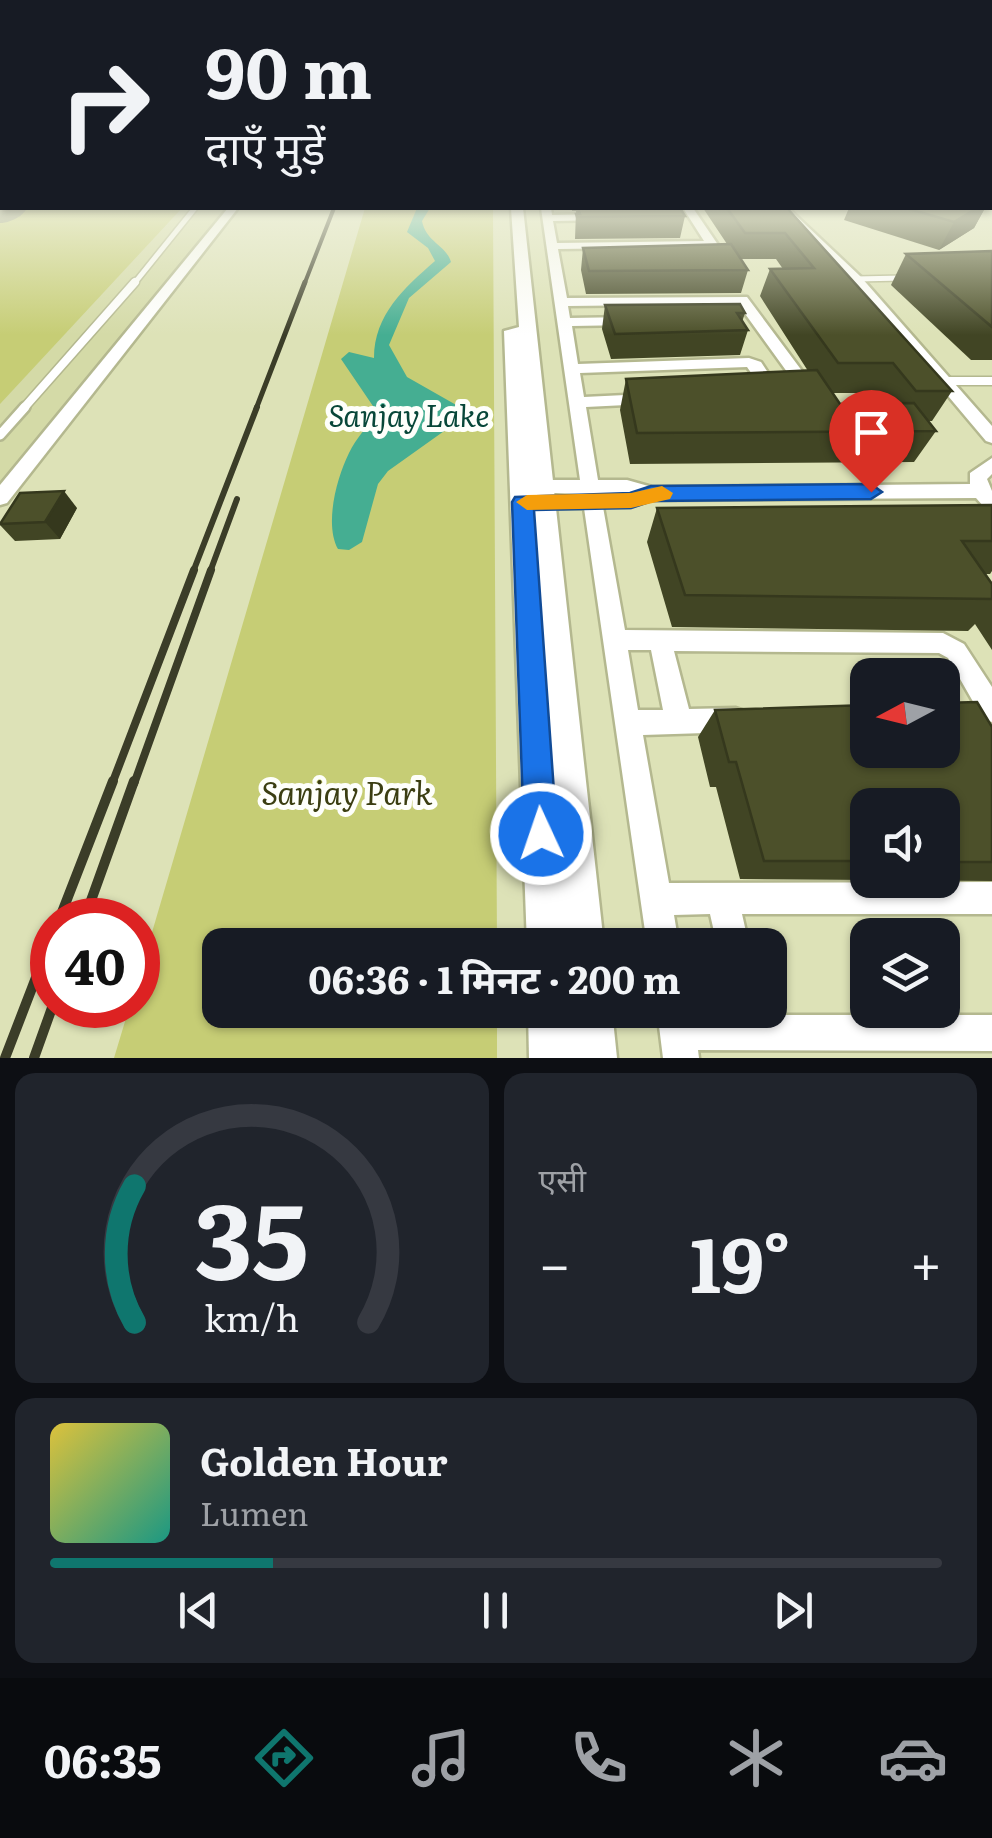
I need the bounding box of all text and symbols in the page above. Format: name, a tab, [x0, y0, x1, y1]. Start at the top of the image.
text: 90 m	[205, 17, 372, 121]
icon: right	[40, 40, 170, 170]
text: दाएँ मुड़ें	[205, 112, 325, 179]
pin	[829, 390, 914, 493]
water label: Sanjay Lake	[328, 392, 490, 436]
icon: arrive	[844, 405, 899, 460]
north arrow	[850, 658, 960, 768]
map controls	[850, 658, 960, 1028]
park label: Sanjay Park	[261, 767, 433, 815]
position arrow	[489, 782, 593, 886]
button: sound	[850, 788, 960, 898]
speed limit sign: 40	[30, 898, 160, 1028]
button: layers	[850, 918, 960, 1028]
text: 06:36 · 1 मिनट · 200 m	[308, 949, 681, 1006]
text: एसी	[539, 1154, 586, 1202]
text: 35	[195, 1158, 309, 1312]
text: 19°	[690, 1205, 791, 1316]
text: −	[539, 1220, 571, 1302]
text: +	[910, 1220, 942, 1302]
text: km/h	[204, 1290, 299, 1343]
text: Golden Hour	[200, 1431, 448, 1488]
text: Lumen	[200, 1488, 308, 1536]
icon: previous	[171, 1583, 226, 1638]
icon: pause	[468, 1583, 523, 1638]
icon: next	[766, 1583, 821, 1638]
icon: directions	[249, 1723, 319, 1793]
icon: music	[406, 1723, 476, 1793]
icon: phone	[564, 1723, 634, 1793]
icon: climate	[721, 1723, 791, 1793]
icon: car	[878, 1723, 948, 1793]
text: 06:35	[44, 1725, 162, 1792]

